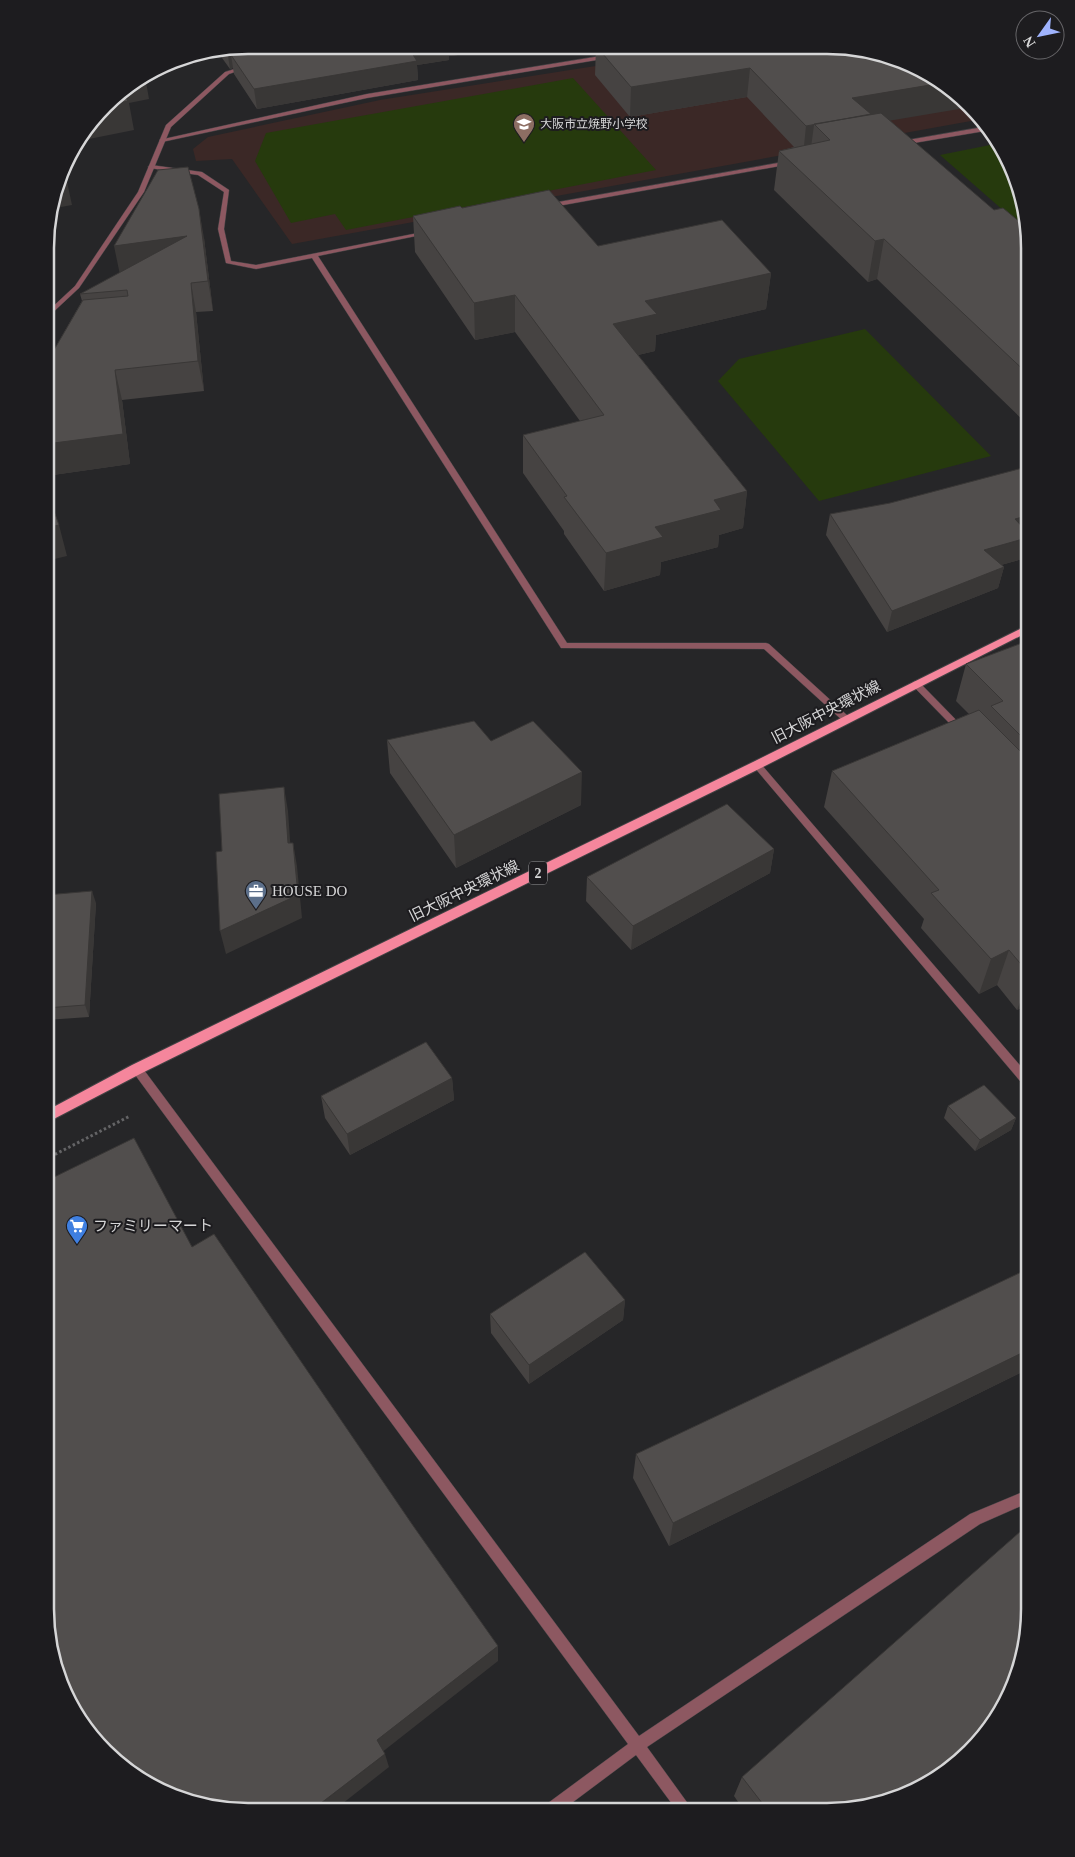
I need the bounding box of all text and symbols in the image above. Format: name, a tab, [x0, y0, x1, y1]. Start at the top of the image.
north arrow	[1015, 10, 1065, 60]
text: N	[1020, 33, 1039, 50]
school or university icon: 大阪市立焼野小学校	[512, 112, 536, 143]
place label: 大阪市立焼野小学校	[540, 117, 648, 131]
street label: 旧大阪中央環状線	[768, 677, 883, 746]
street label: 旧大阪中央環状線	[406, 857, 521, 924]
road number: 2	[529, 861, 547, 884]
office icon: HOUSE DO	[244, 879, 268, 910]
place label: HOUSE DO	[272, 883, 348, 899]
supermarket icon: ファミリーマート	[65, 1214, 89, 1245]
place label: ファミリーマート	[93, 1218, 213, 1234]

